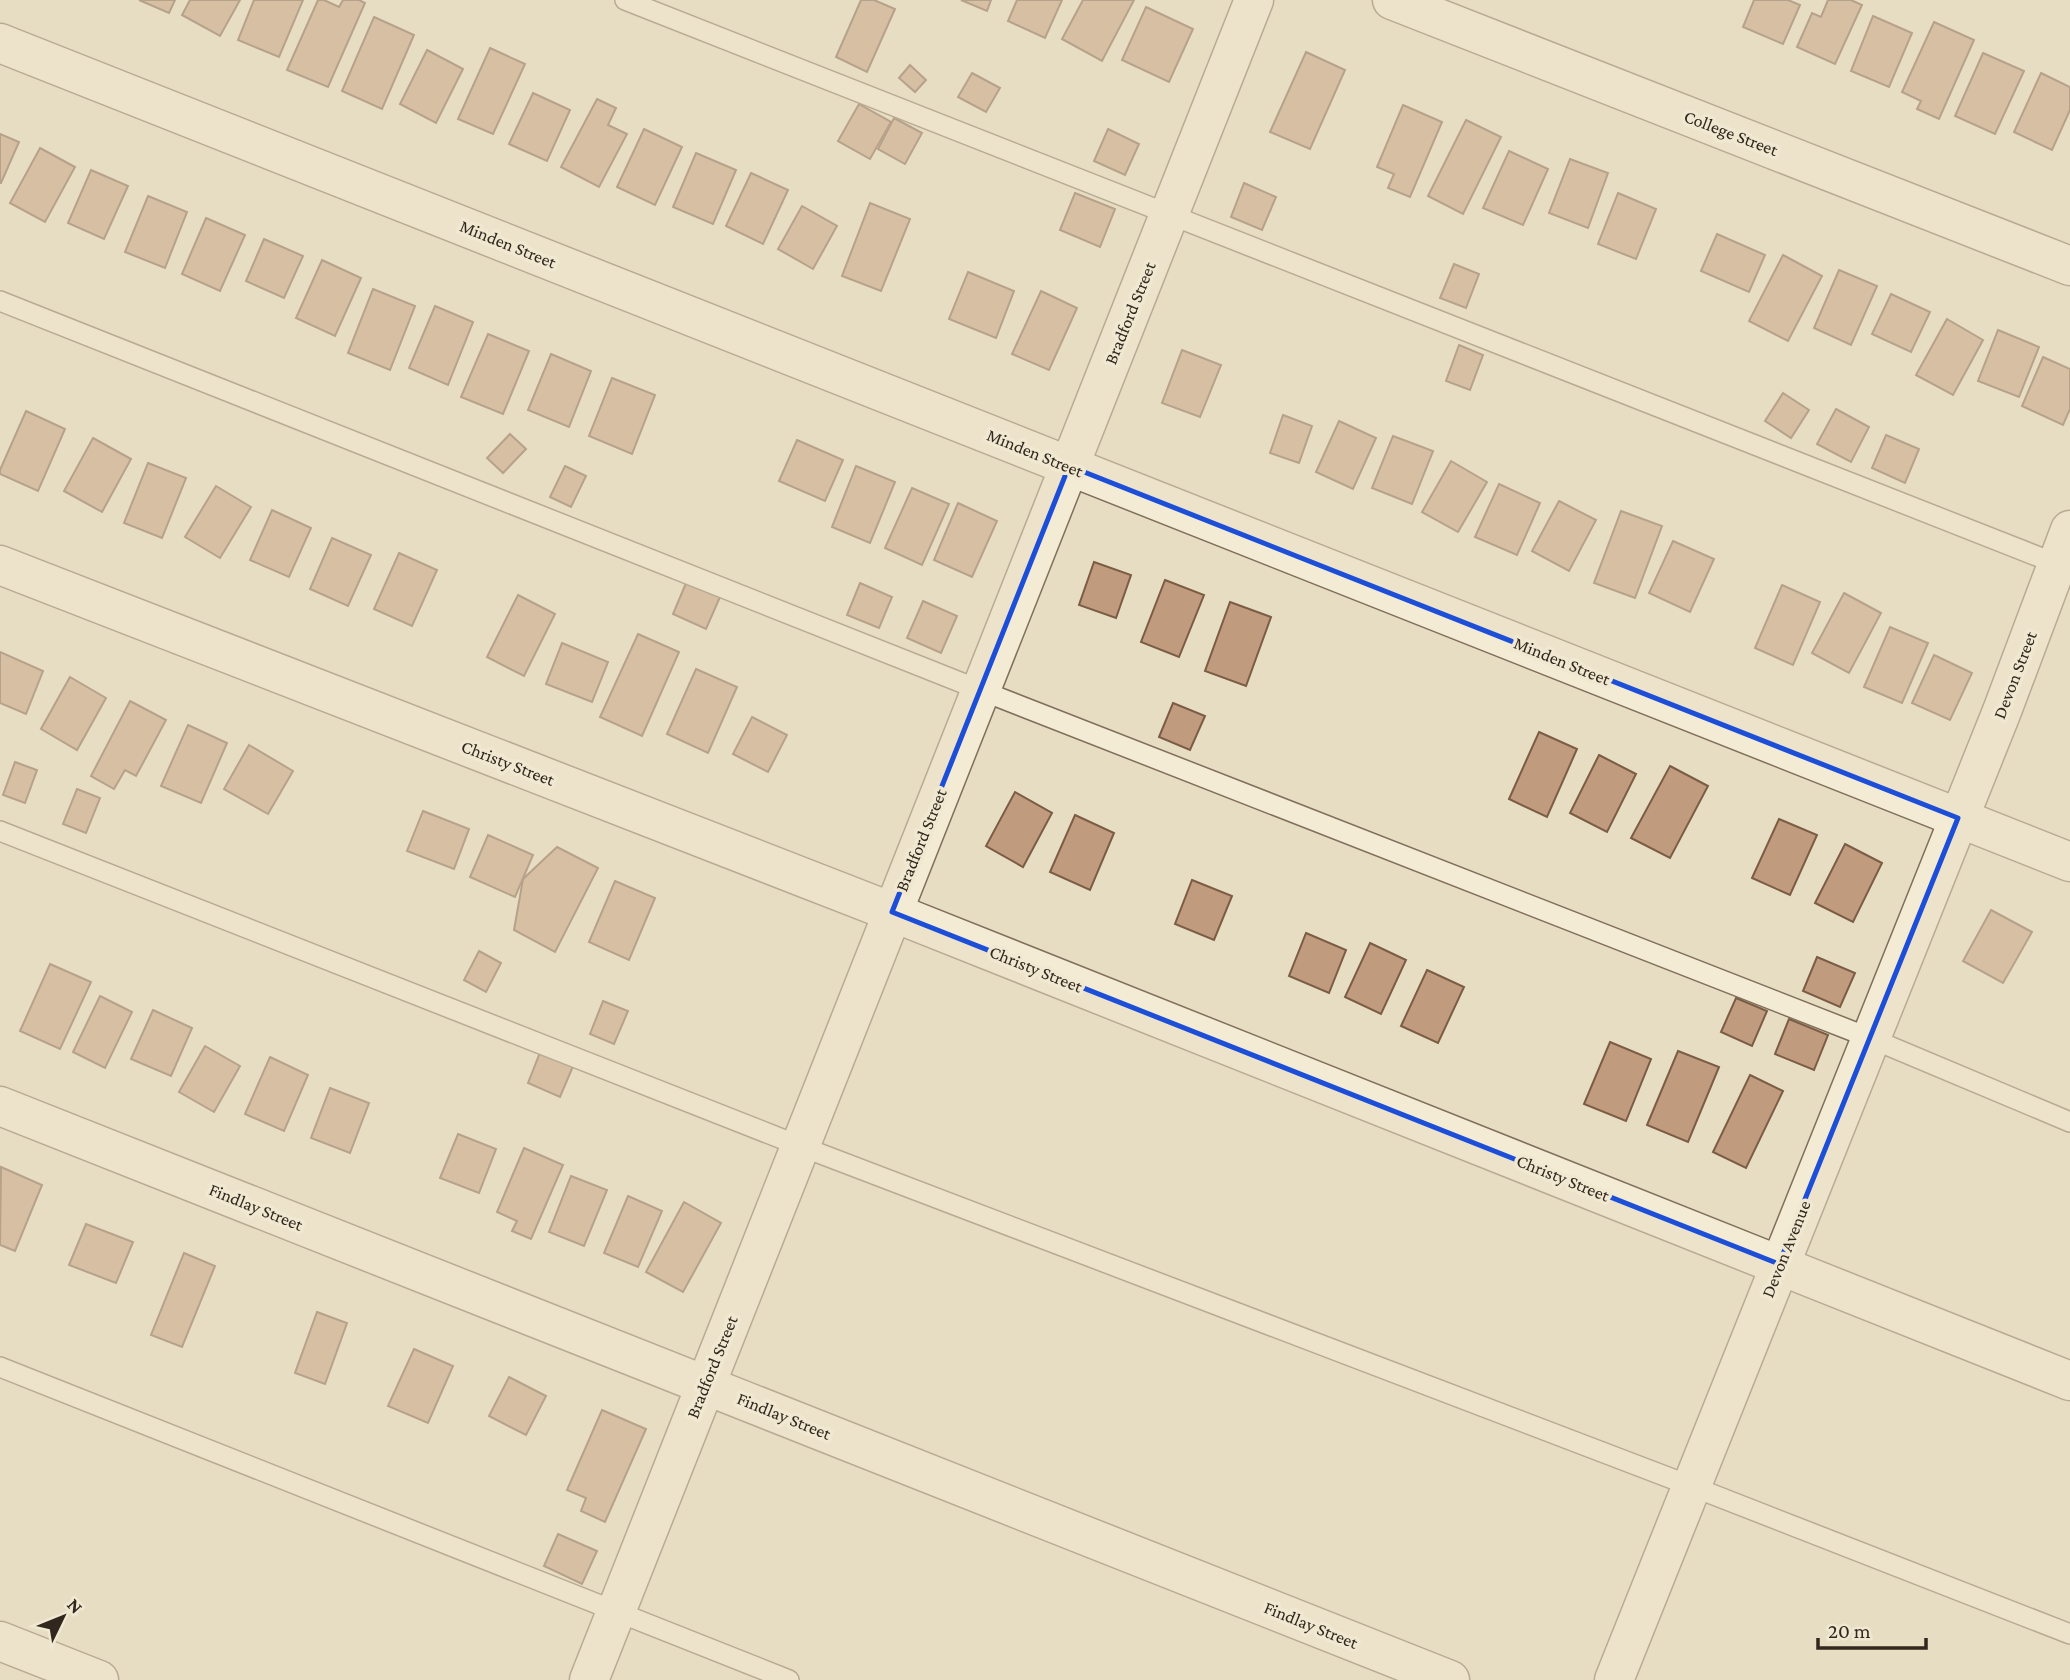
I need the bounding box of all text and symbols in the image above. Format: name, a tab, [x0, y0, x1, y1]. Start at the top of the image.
street label: College Street	[1681, 106, 1782, 160]
street label: Minden Street	[457, 216, 560, 273]
street label: Bradford Street	[1100, 258, 1160, 367]
street label: Minden Street	[984, 425, 1087, 482]
street label: Devon Street	[1989, 627, 2041, 722]
street label: Minden Street	[1511, 633, 1614, 690]
street label: Christy Street	[459, 736, 558, 790]
street label: Bradford Street	[891, 785, 951, 894]
street label: Christy Street	[987, 941, 1086, 997]
street label: Christy Street	[1514, 1150, 1613, 1206]
street label: Findlay Street	[206, 1179, 307, 1235]
street label: Devon Avenue	[1757, 1197, 1815, 1300]
street label: Bradford Street	[682, 1312, 742, 1421]
street label: Findlay Street	[734, 1388, 835, 1444]
north arrow	[28, 1582, 98, 1652]
text: N	[63, 1594, 87, 1618]
street label: Findlay Street	[1261, 1597, 1362, 1653]
scale bar	[1818, 1606, 1926, 1650]
text: 20 m	[1828, 1619, 1871, 1643]

